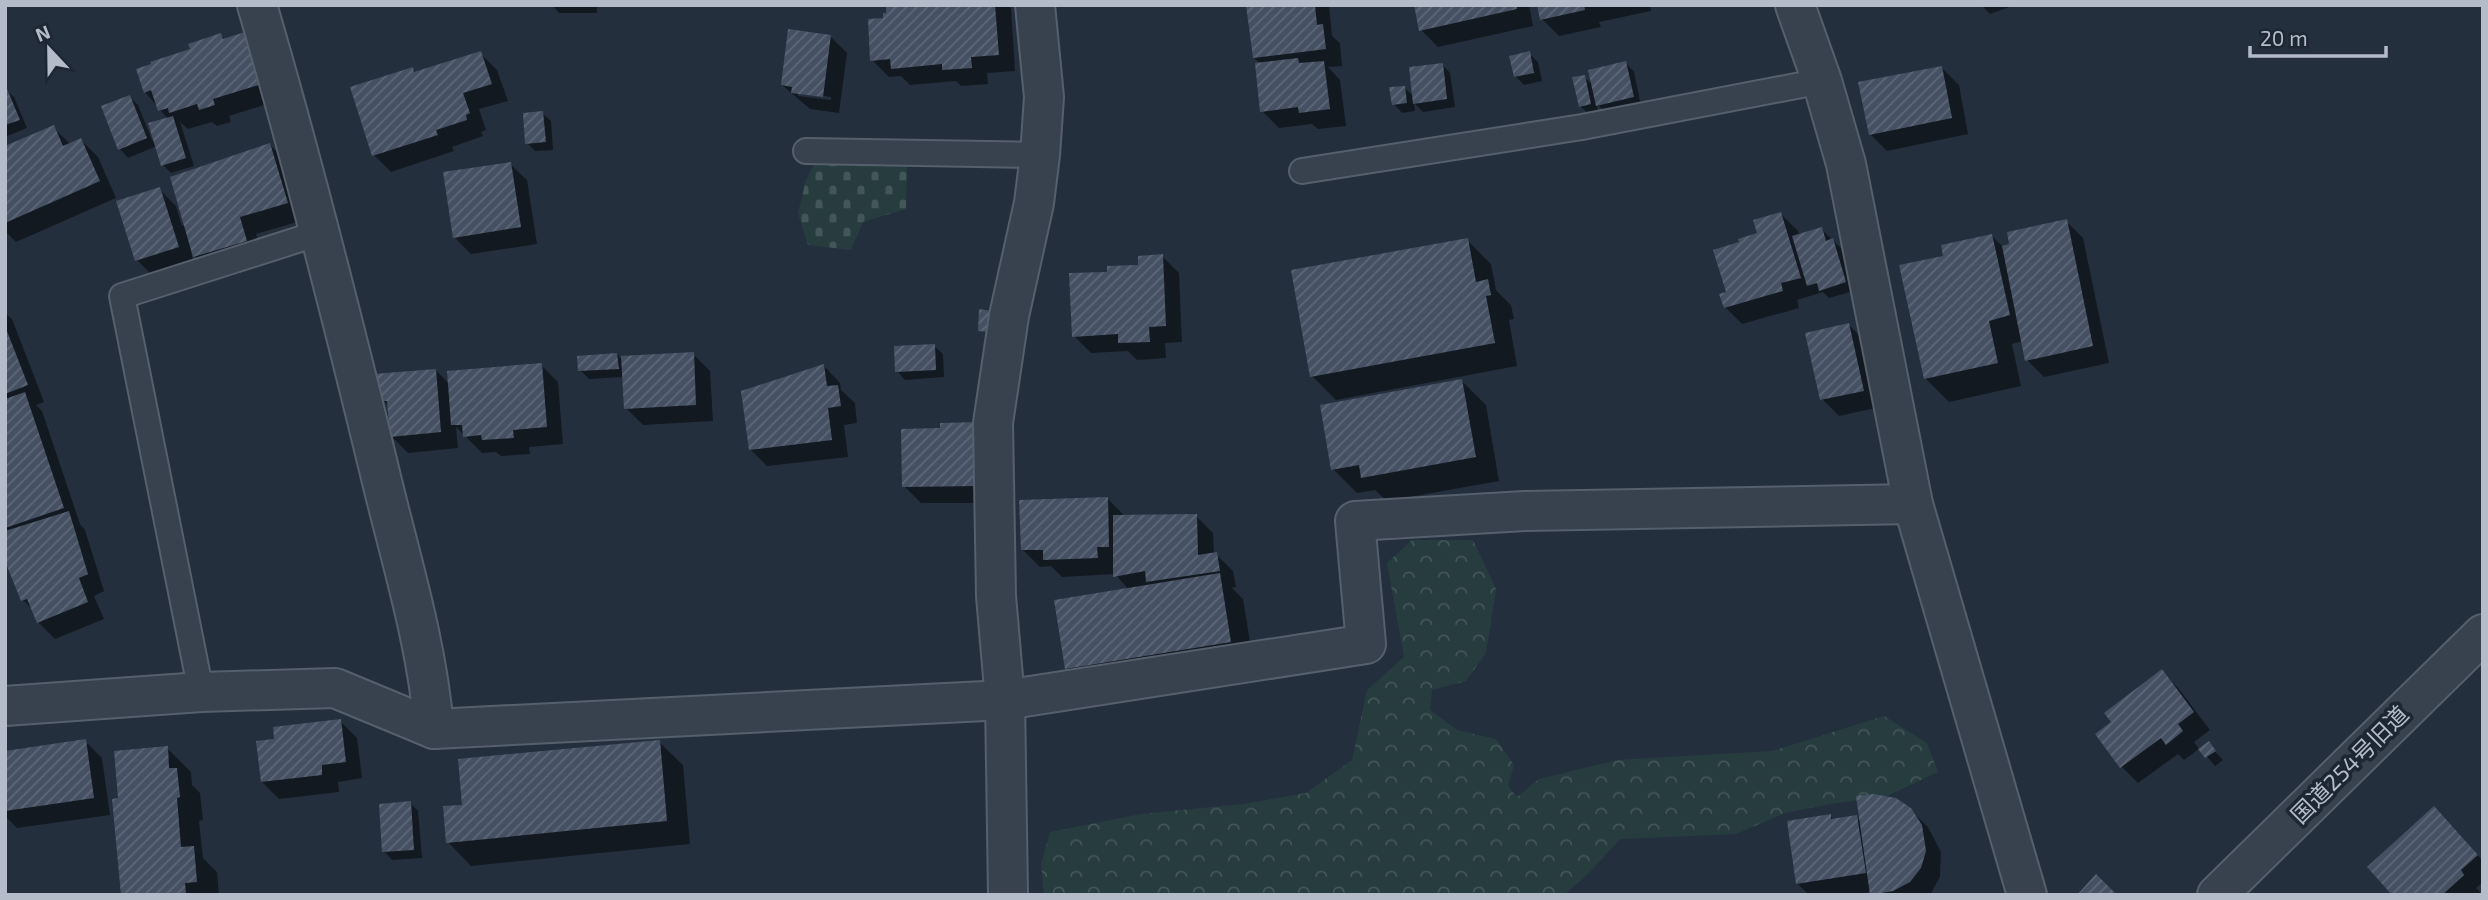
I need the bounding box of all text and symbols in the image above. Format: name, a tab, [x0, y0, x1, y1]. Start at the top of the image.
north arrow	[14, 14, 84, 84]
scale bar	[2250, 14, 2386, 58]
text: N	[32, 20, 53, 46]
text: 20 m	[2260, 25, 2308, 50]
street label: 国道254号旧道	[2285, 700, 2413, 828]

